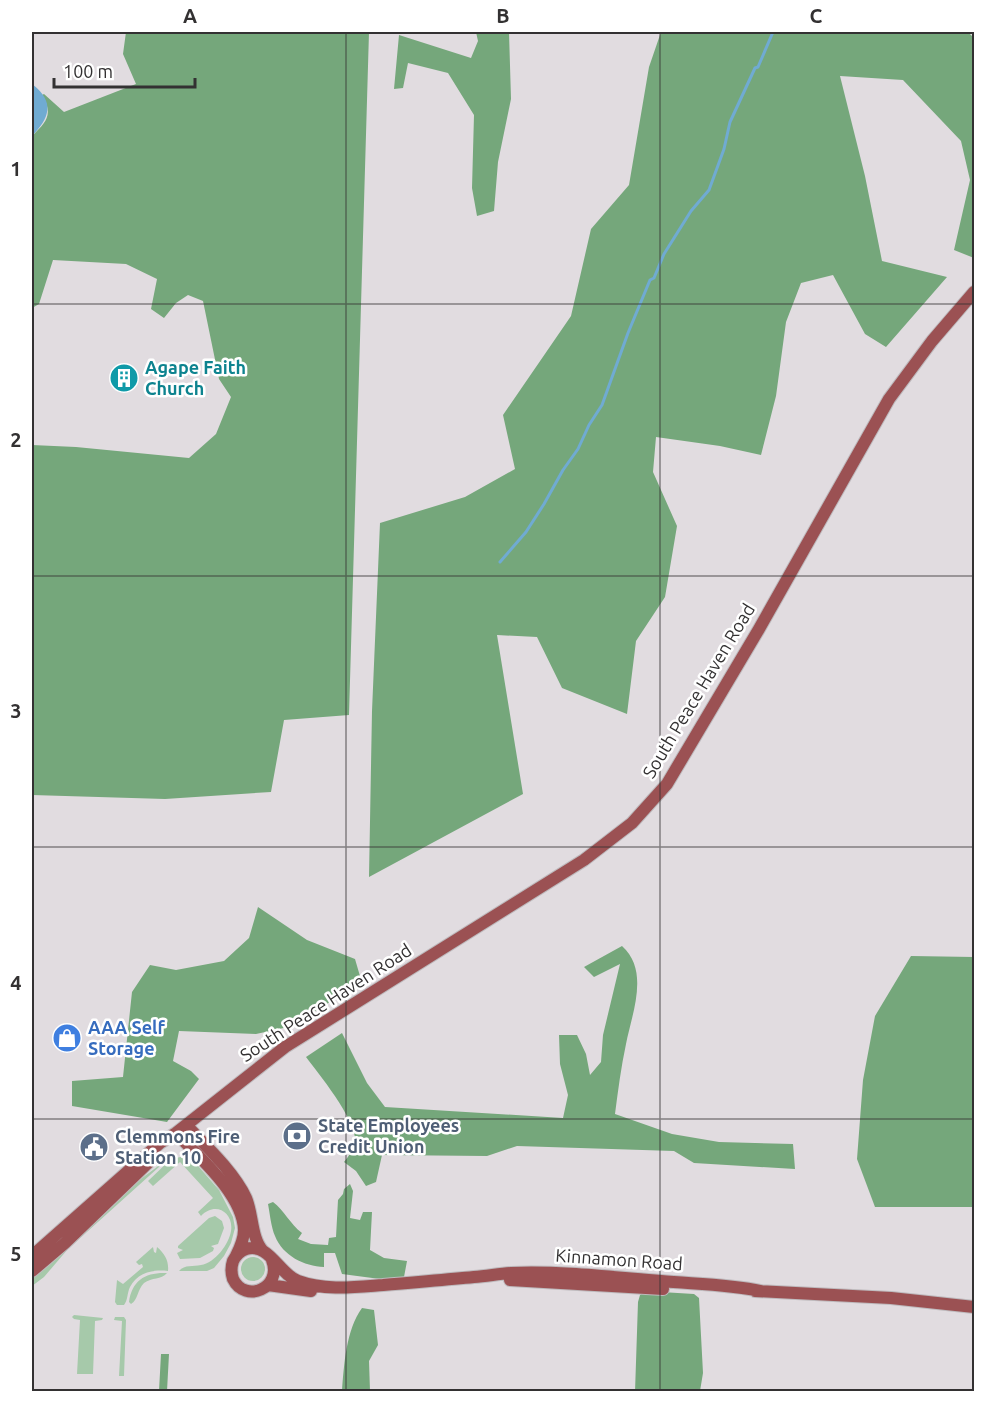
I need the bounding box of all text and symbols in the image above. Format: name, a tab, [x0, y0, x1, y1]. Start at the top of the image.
text: A	[183, 4, 197, 27]
text: B	[496, 4, 510, 27]
text: C	[810, 4, 823, 27]
scale bar	[54, 51, 195, 89]
text: 100 m	[63, 61, 113, 81]
text: 1	[10, 157, 22, 180]
place label: Agape Faith Church	[145, 357, 246, 398]
building icon: Agape Faith Church	[108, 362, 140, 394]
text: 2	[10, 428, 22, 451]
street label: South Peace Haven Road	[638, 600, 758, 781]
text: 3	[10, 699, 22, 722]
street label: South Peace Haven Road	[236, 939, 415, 1065]
text: 4	[10, 971, 22, 994]
place label: AAA Self Storage	[88, 1017, 166, 1058]
shop icon: AAA Self Storage	[51, 1022, 83, 1054]
place label: State Employees Credit Union	[318, 1115, 459, 1156]
bank icon: State Employees Credit Union	[281, 1120, 313, 1152]
place label: Clemmons Fire Station 10	[115, 1126, 240, 1167]
public building icon: Clemmons Fire Station 10	[78, 1131, 110, 1163]
text: 5	[10, 1242, 22, 1265]
street label: Kinnamon Road	[555, 1245, 683, 1273]

